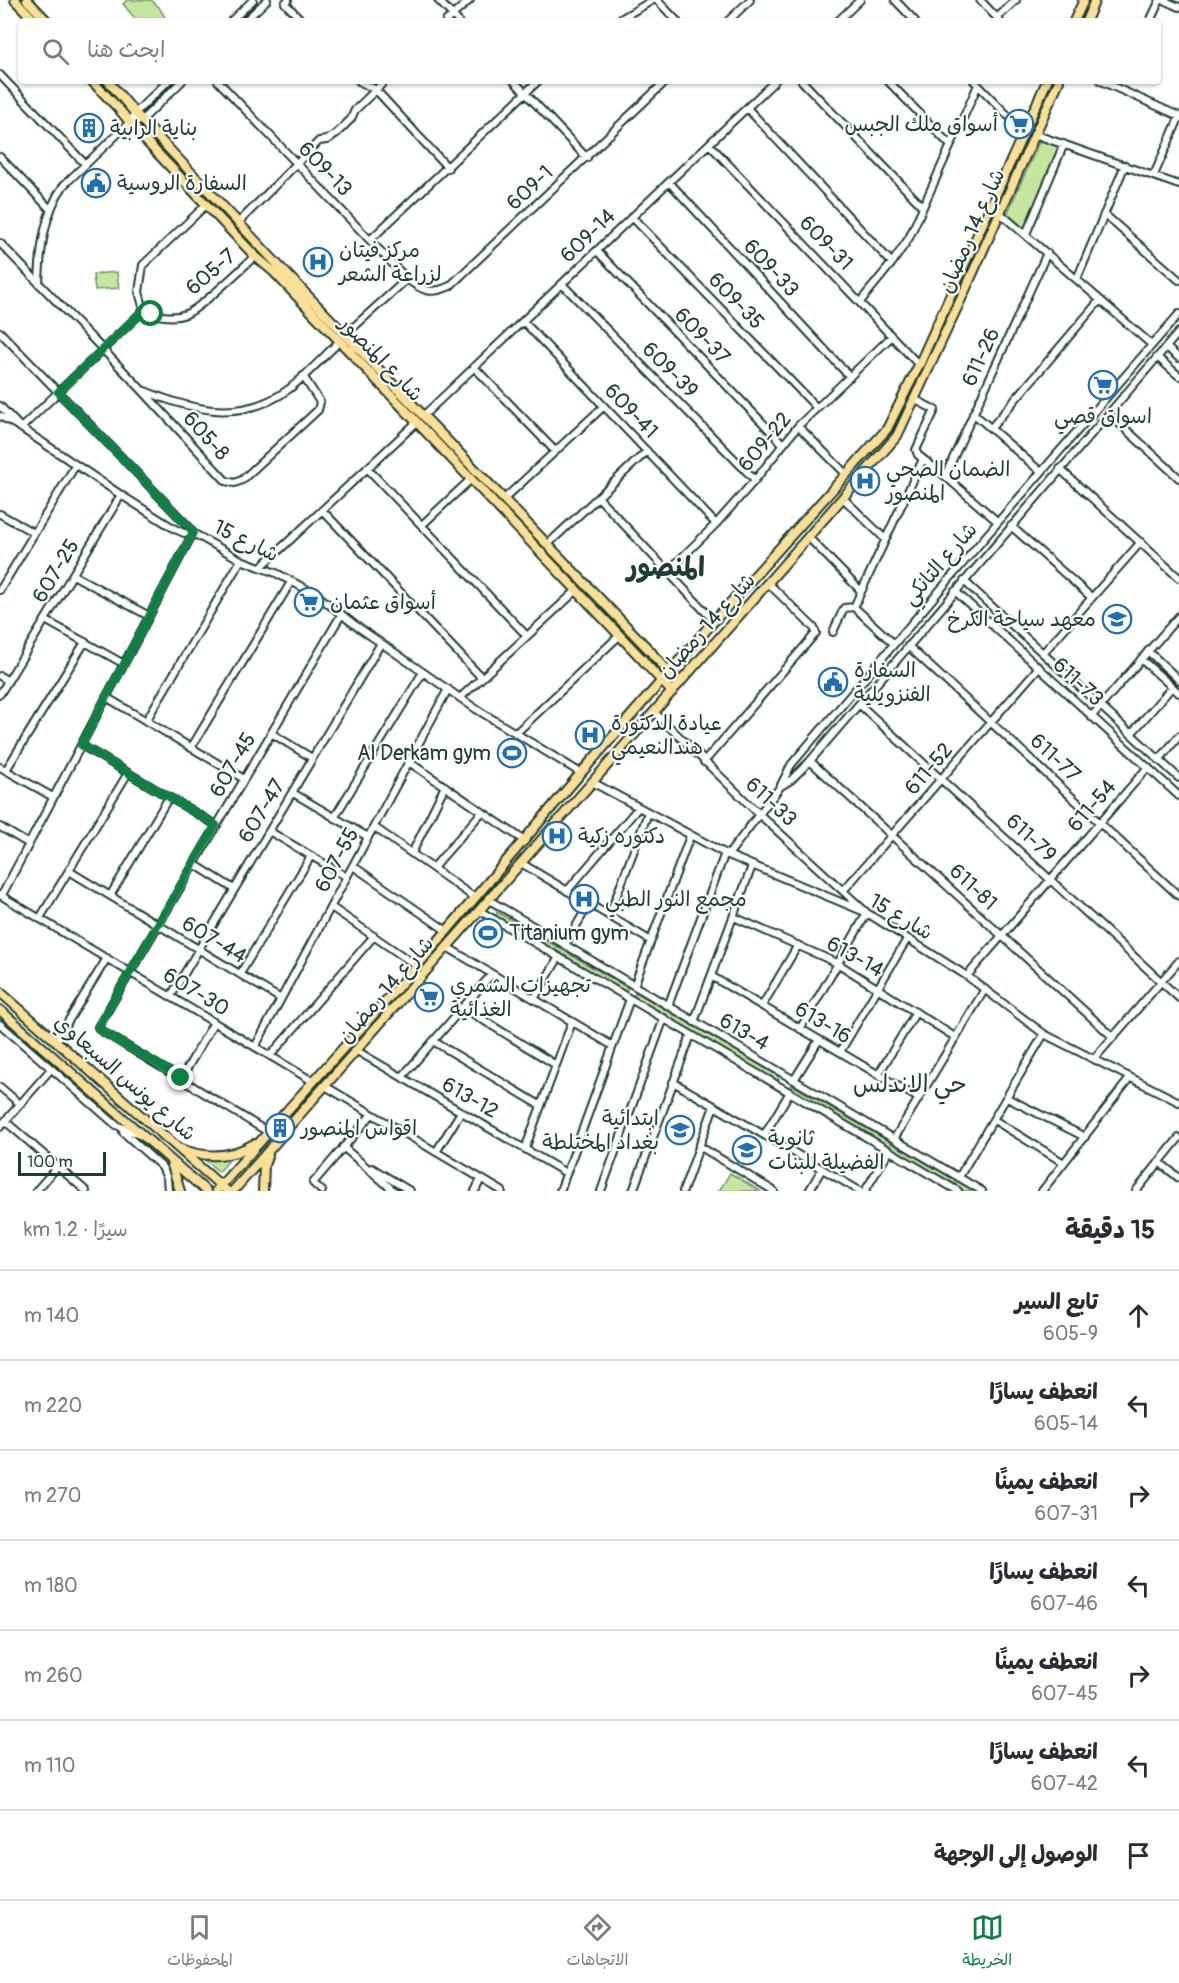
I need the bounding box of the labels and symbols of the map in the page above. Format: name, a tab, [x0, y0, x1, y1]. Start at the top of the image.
supermarket icon: أسواق ملك الجبس	[1003, 108, 1035, 140]
place label: أسواق ملك الجبس	[844, 111, 998, 138]
building icon: بناية الرابية	[73, 112, 105, 144]
place label: بناية الرابية	[110, 115, 197, 142]
street label: 609-13	[292, 136, 358, 202]
street label: 609-1	[501, 160, 559, 216]
street label: شارع 14 رمضان	[933, 165, 1012, 298]
public building icon: السفارة الروسية	[80, 167, 112, 199]
place label: السفارة الروسية	[117, 170, 247, 197]
street label: 609-14	[555, 203, 621, 269]
street label: 609-31	[793, 210, 859, 276]
street label: 609-33	[737, 233, 805, 303]
place label: مركز فيتان لزراعة الشعر	[337, 237, 442, 288]
street label: 605-7	[180, 243, 242, 301]
hospital icon: مركز فيتان لزراعة الشعر	[302, 246, 334, 278]
street label: 609-35	[702, 267, 770, 335]
route start	[137, 300, 163, 326]
street label: 609-37	[668, 302, 736, 370]
street label: شارع المنصور	[331, 309, 429, 408]
street label: 611-26	[956, 323, 1006, 391]
street label: 609-39	[636, 336, 704, 404]
supermarket icon: اسواق قصي	[1087, 369, 1119, 401]
street label: 609-41	[598, 378, 664, 444]
place label: اسواق قصي	[1054, 403, 1152, 435]
street label: 605-8	[177, 406, 235, 466]
street label: 609-22	[732, 407, 798, 477]
place label: الضمان الصحي المنصور	[884, 456, 1010, 507]
hospital icon: الضمان الصحي المنصور	[849, 465, 881, 497]
street label: شارع 15	[208, 514, 283, 569]
street label: شارع التانكي	[897, 517, 987, 614]
street label: 607-25	[26, 534, 86, 608]
district label: المنصور	[624, 551, 705, 584]
street label: شارع 14 رمضان	[652, 567, 762, 685]
supermarket icon: أسواق عثمان	[293, 586, 325, 618]
place label: أسواق عثمان	[330, 589, 436, 616]
school or university icon: معهد سياحة الكرخ	[1101, 603, 1133, 635]
place label: معهد سياحة الكرخ	[947, 606, 1096, 633]
street label: 611-73	[1047, 652, 1109, 712]
place label: السفارة الفنزويلية	[854, 657, 931, 708]
public building icon: السفارة الفنزويلية	[817, 666, 849, 698]
place label: عيادة الدكتورة هندالنعيمي	[611, 710, 722, 766]
hospital icon: عيادة الدكتورة هندالنعيمي	[574, 719, 606, 751]
street label: 607-45	[204, 728, 262, 802]
street label: 611-77	[1024, 728, 1086, 788]
sports icon: Al Derkam gym	[496, 737, 528, 769]
street label: 611-52	[899, 737, 959, 801]
place label: Al Derkam gym	[357, 740, 491, 767]
street label: 611-33	[739, 771, 803, 833]
street label: 607-47	[232, 774, 292, 848]
street label: 611-54	[1062, 774, 1122, 838]
street label: 611-79	[1000, 808, 1062, 868]
hospital icon: دكتوره زكية	[541, 820, 573, 852]
street label: 607-55	[309, 823, 365, 897]
place label: دكتوره زكية	[578, 823, 665, 850]
street label: 611-81	[943, 858, 1003, 916]
hospital icon: مجمع النور الطبي	[568, 883, 600, 915]
place label: مجمع النور الطبي	[605, 886, 747, 918]
street label: شارع 15	[864, 888, 938, 947]
street label: 607-44	[177, 910, 251, 970]
sports icon: Titanium gym	[472, 917, 504, 949]
place label: Titanium gym	[509, 920, 629, 947]
street label: 613-14	[822, 930, 888, 984]
street label: شارع 14 رمضان	[332, 931, 441, 1050]
street label: 607-30	[158, 962, 234, 1022]
place label: تجهيزات الشمري الغذائية	[450, 972, 592, 1023]
supermarket icon: تجهيزات الشمري الغذائية	[413, 981, 445, 1013]
street label: 613-16	[790, 996, 856, 1050]
street label: 613-4	[714, 1007, 774, 1057]
street label: شارع يونس السبعاوي	[48, 1009, 202, 1148]
route end	[167, 1064, 193, 1090]
district label: حي الاندلس	[853, 1070, 967, 1105]
street label: 613-12	[437, 1071, 503, 1125]
place label: ابتدائية بغداد المختلطة	[542, 1105, 659, 1156]
building icon: اقواس المنصور	[264, 1112, 296, 1144]
school or university icon: ابتدائية بغداد المختلطة	[664, 1114, 696, 1146]
place label: اقواس المنصور	[299, 1115, 417, 1142]
place label: ثانوية الفضيلة للبنات	[768, 1125, 885, 1176]
school or university icon: ثانوية الفضيلة للبنات	[731, 1134, 763, 1166]
scale bar	[18, 1149, 106, 1176]

